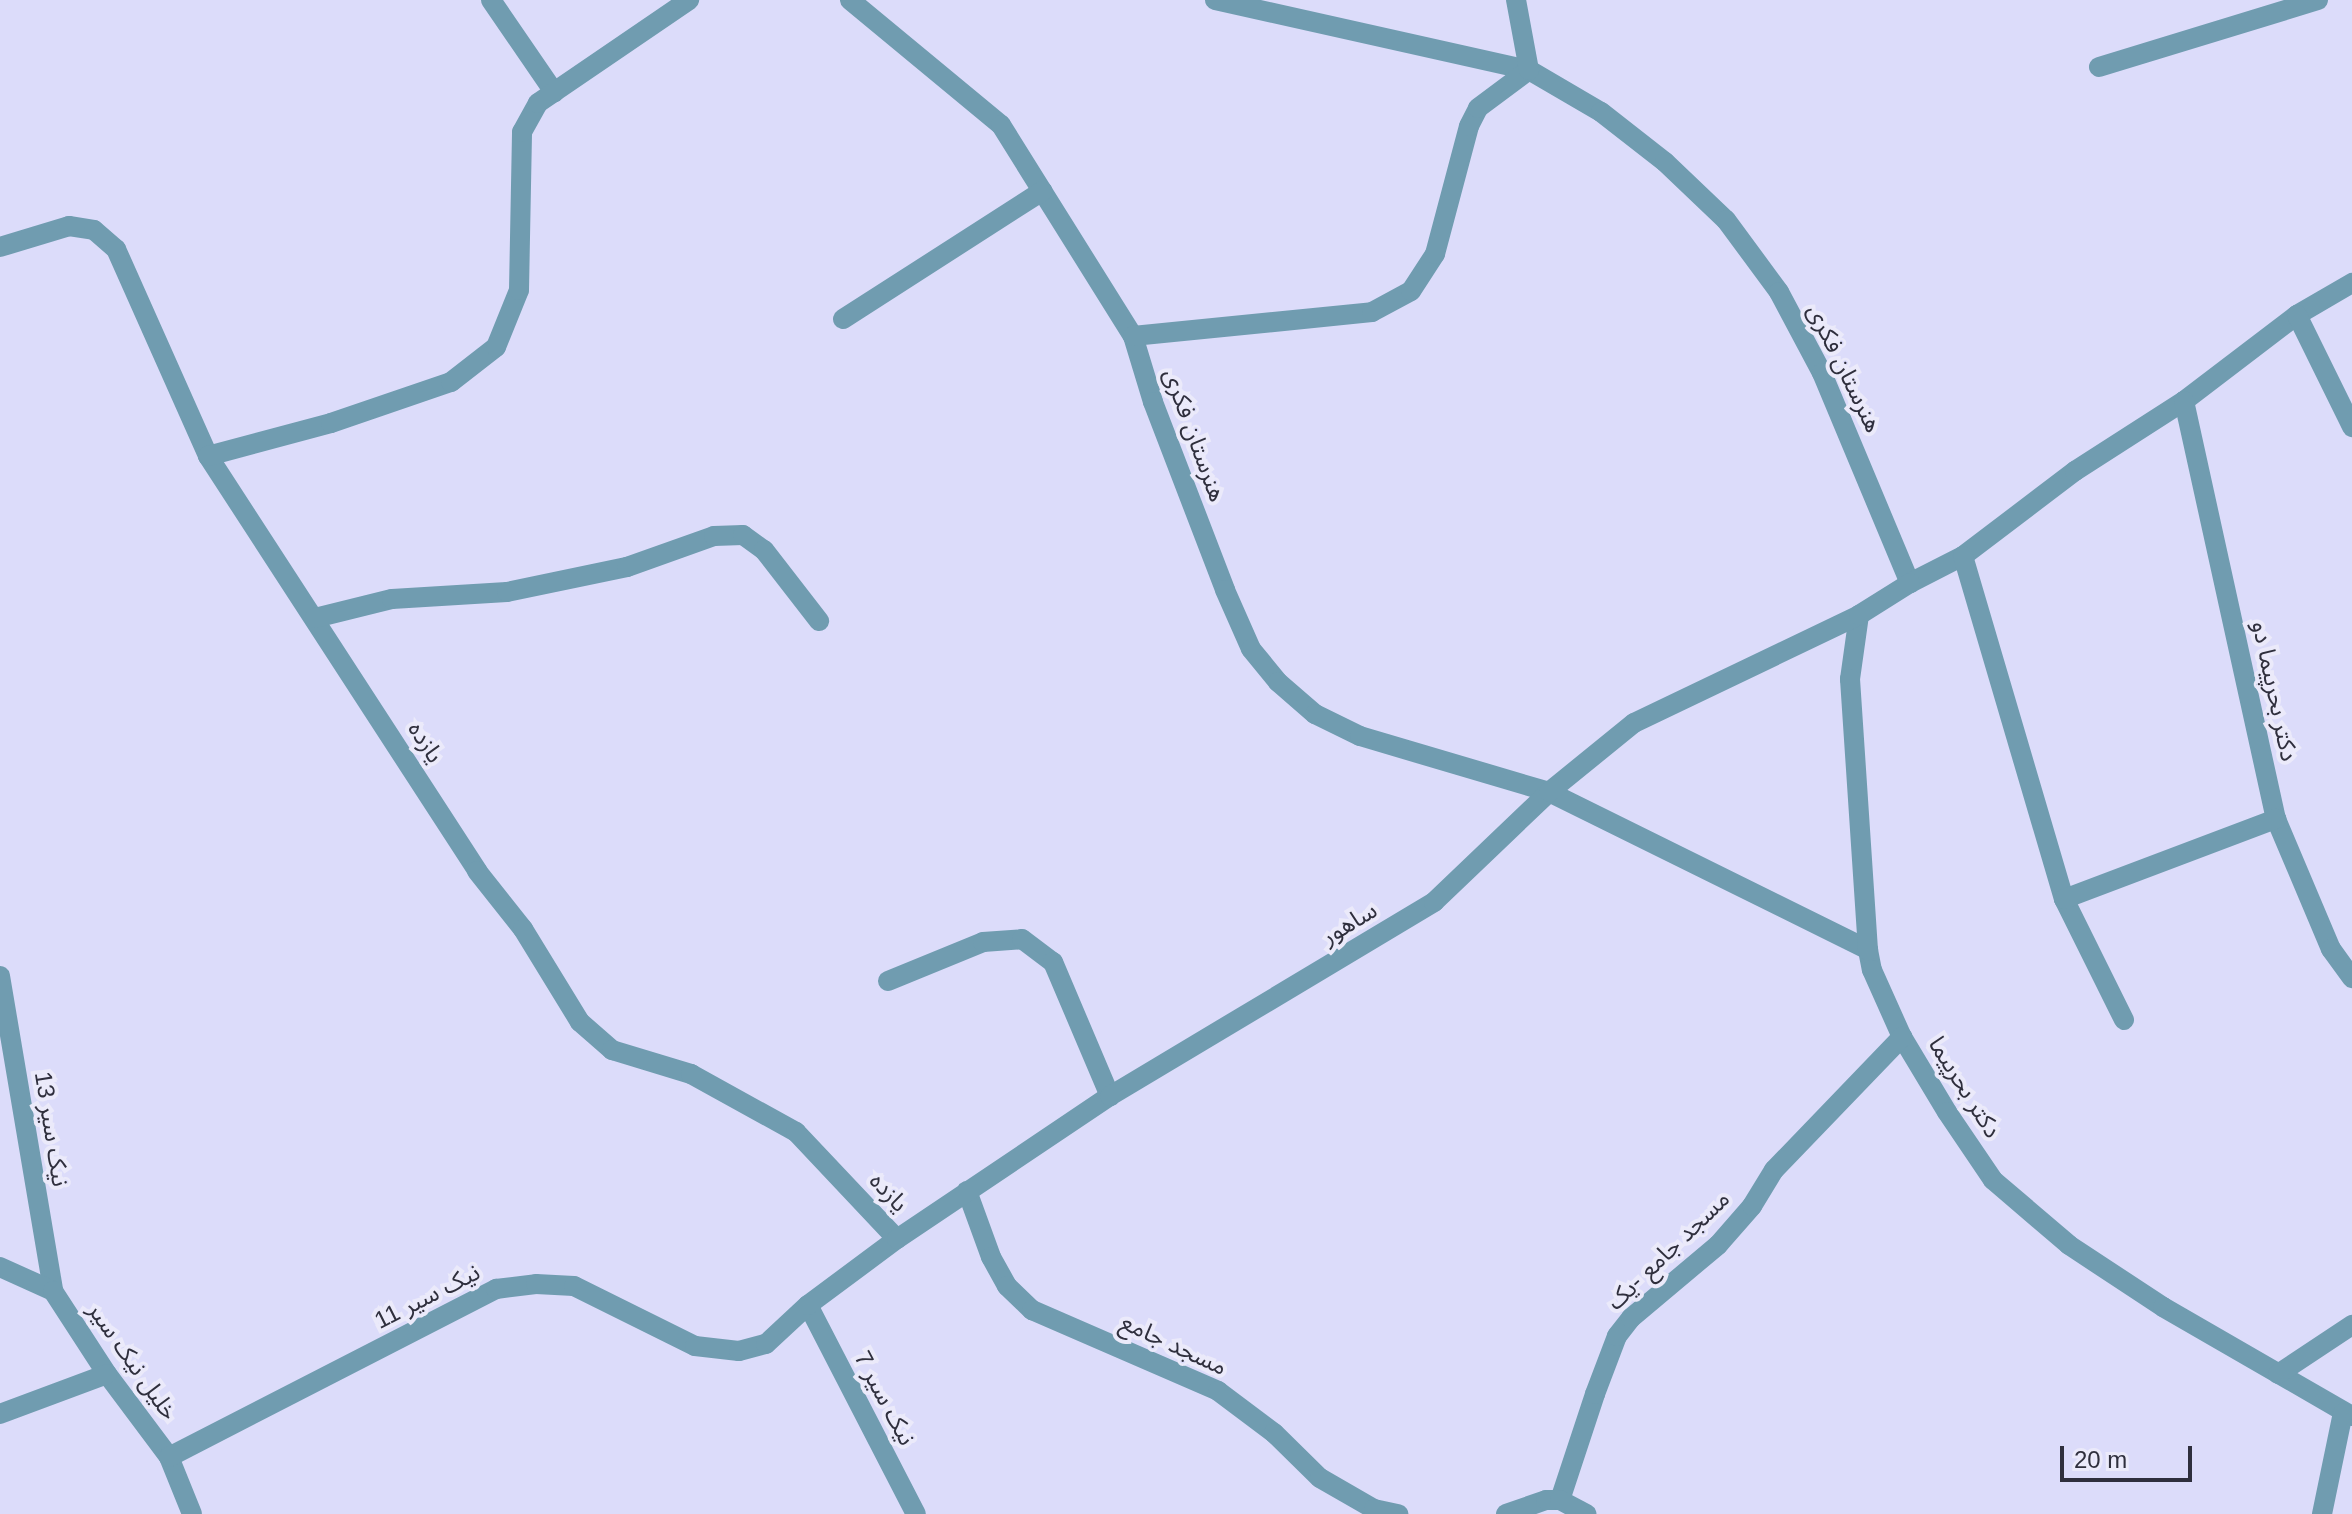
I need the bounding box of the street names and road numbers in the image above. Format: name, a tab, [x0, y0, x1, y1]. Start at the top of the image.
street label: هنرستان فکری	[1802, 299, 1888, 437]
street label: هنرستان فکری	[1158, 365, 1232, 505]
street label: دکتر بحرپیما دو	[2246, 618, 2304, 764]
street label: یازده	[402, 716, 450, 768]
street label: ساهور	[1316, 895, 1382, 951]
street label: دکتر بحرپیما	[1923, 1031, 2007, 1143]
street label: نیک سیر 13	[29, 1069, 75, 1189]
street label: یازده	[864, 1166, 914, 1218]
street label: مسجد جامع -یک	[1601, 1184, 1735, 1316]
street label: نیک سیر 11	[370, 1257, 484, 1335]
street label: خلیل نیک سیر	[82, 1297, 184, 1425]
street label: مسجد جامع	[1116, 1307, 1232, 1381]
street label: نیک سیر 7	[848, 1346, 922, 1450]

